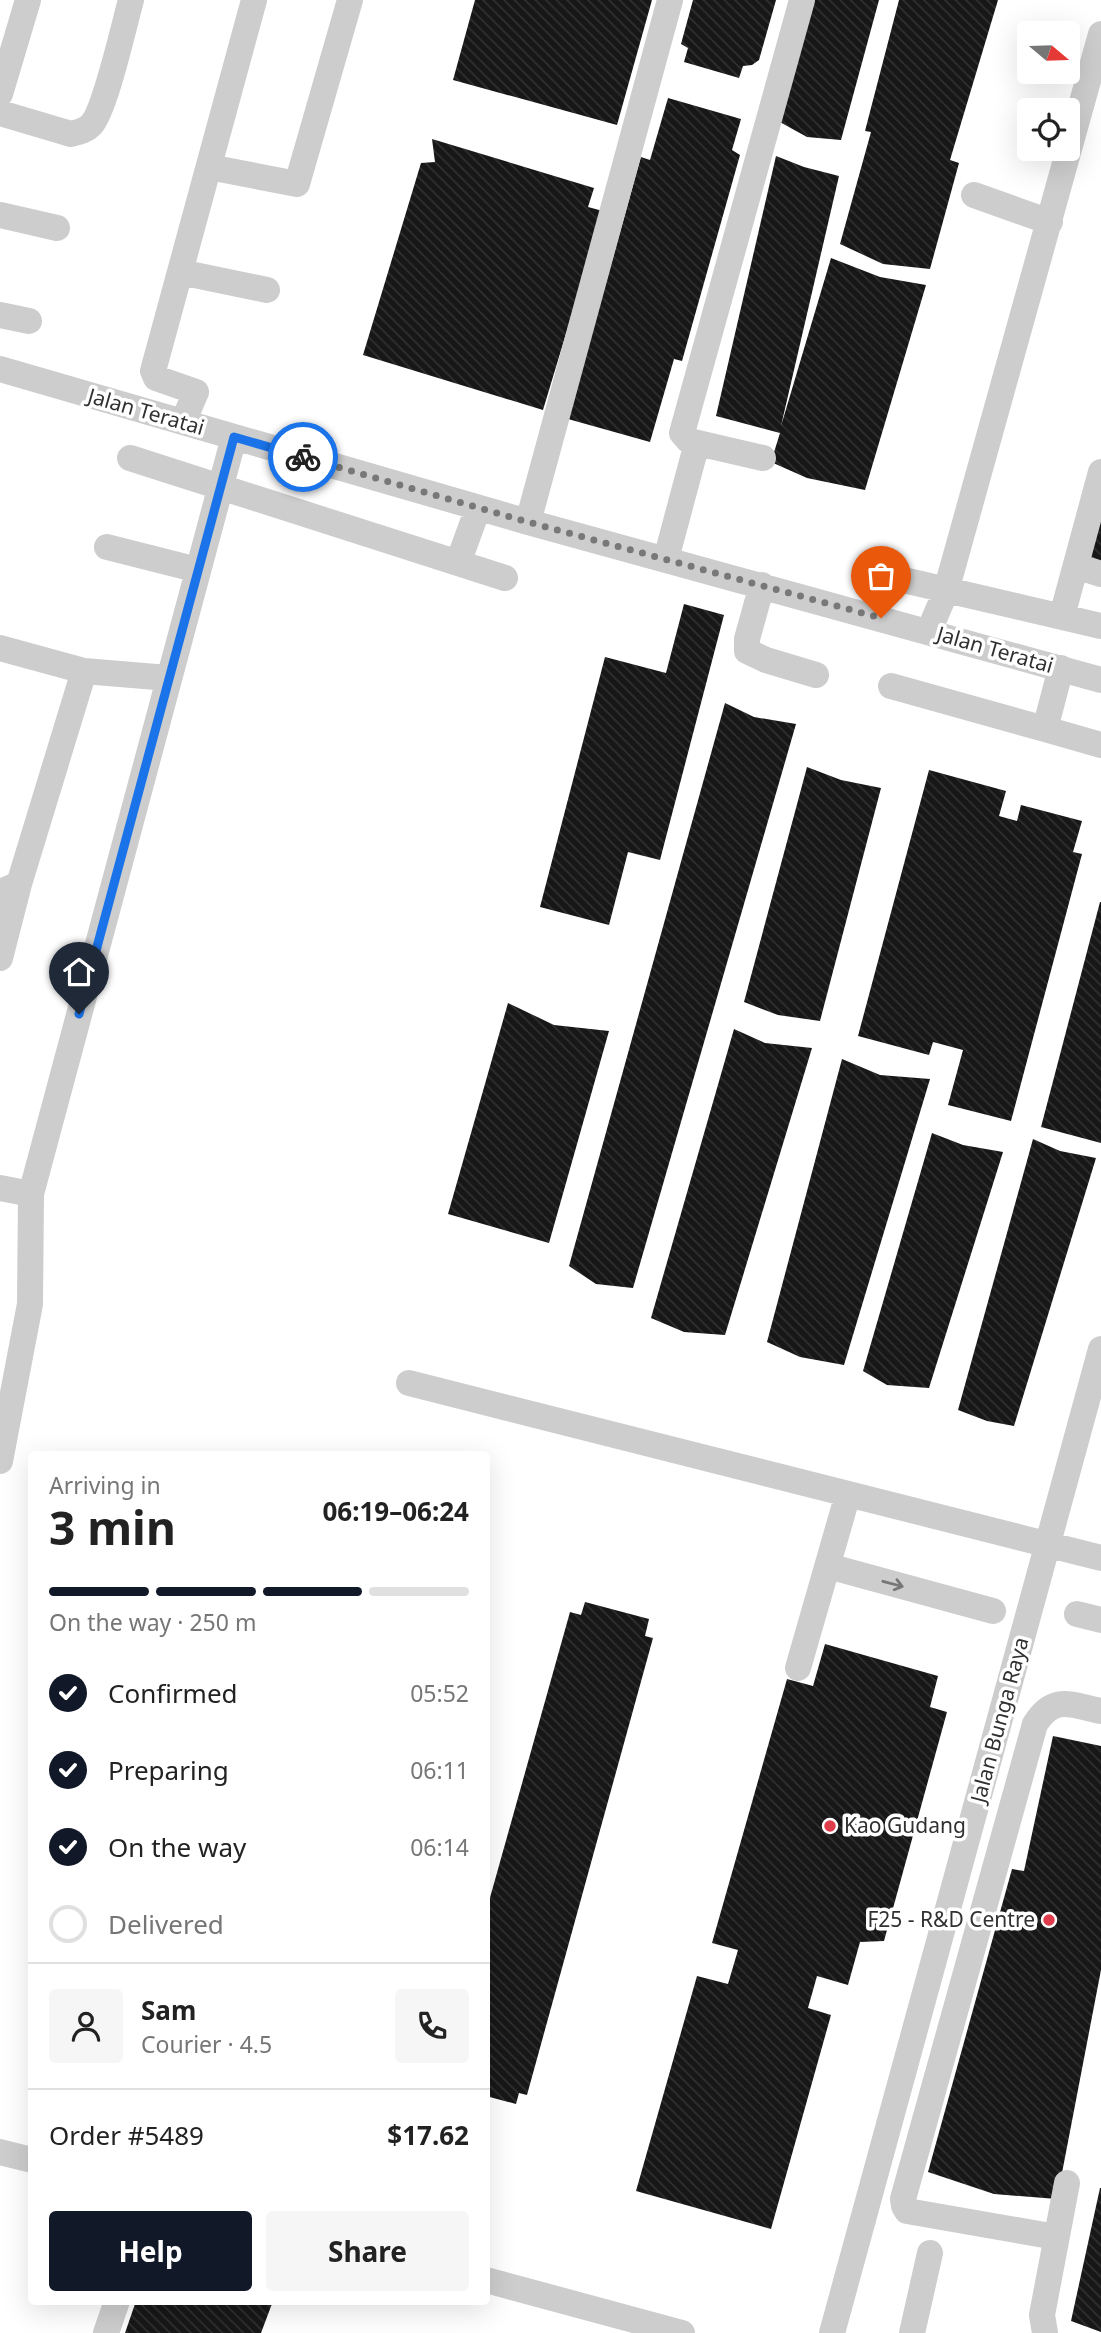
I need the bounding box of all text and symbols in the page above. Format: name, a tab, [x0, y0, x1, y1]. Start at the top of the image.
north arrow	[1017, 21, 1080, 84]
map controls	[1017, 21, 1080, 161]
button: locate	[1017, 98, 1080, 161]
street label: Jalan Teratai	[83, 380, 208, 441]
courier	[268, 422, 338, 492]
icon: bike	[284, 438, 322, 476]
pin	[851, 546, 911, 618]
icon: bag	[862, 557, 900, 595]
street label: Jalan Teratai	[932, 618, 1057, 679]
pin	[49, 942, 109, 1014]
icon: home	[60, 953, 98, 991]
text: Arriving in	[49, 1469, 161, 1501]
text: 06:19–06:24	[322, 1493, 469, 1529]
text: 3 min	[49, 1496, 176, 1558]
one-way arrow	[882, 1578, 904, 1591]
text: On the way · 250 m	[49, 1606, 256, 1638]
street label: Jalan Bunga Raya	[963, 1634, 1035, 1808]
icon: check	[49, 1674, 87, 1712]
text: Confirmed	[108, 1675, 238, 1711]
text: 05:52	[410, 1677, 469, 1709]
icon: check	[49, 1751, 87, 1789]
text: Preparing	[108, 1752, 229, 1788]
text: 06:11	[410, 1754, 469, 1786]
place label: Kao Gudang	[844, 1811, 966, 1839]
marker: Kao Gudang	[822, 1818, 838, 1834]
icon: check	[49, 1828, 87, 1866]
text: On the way	[108, 1829, 246, 1865]
text: 06:14	[410, 1831, 469, 1863]
place label: F25 - R&D Centre	[867, 1905, 1035, 1933]
text: Delivered	[108, 1906, 224, 1942]
marker: F25 - R&D Centre	[1041, 1912, 1057, 1928]
button: person	[49, 1989, 123, 2063]
button: phone	[395, 1989, 469, 2063]
text: Sam	[141, 1992, 196, 2028]
text: Courier · 4.5	[141, 2028, 272, 2060]
text: Order #5489	[49, 2117, 204, 2153]
text: $17.62	[387, 2117, 469, 2153]
button: Help	[49, 2211, 252, 2291]
button: Share	[266, 2211, 469, 2291]

